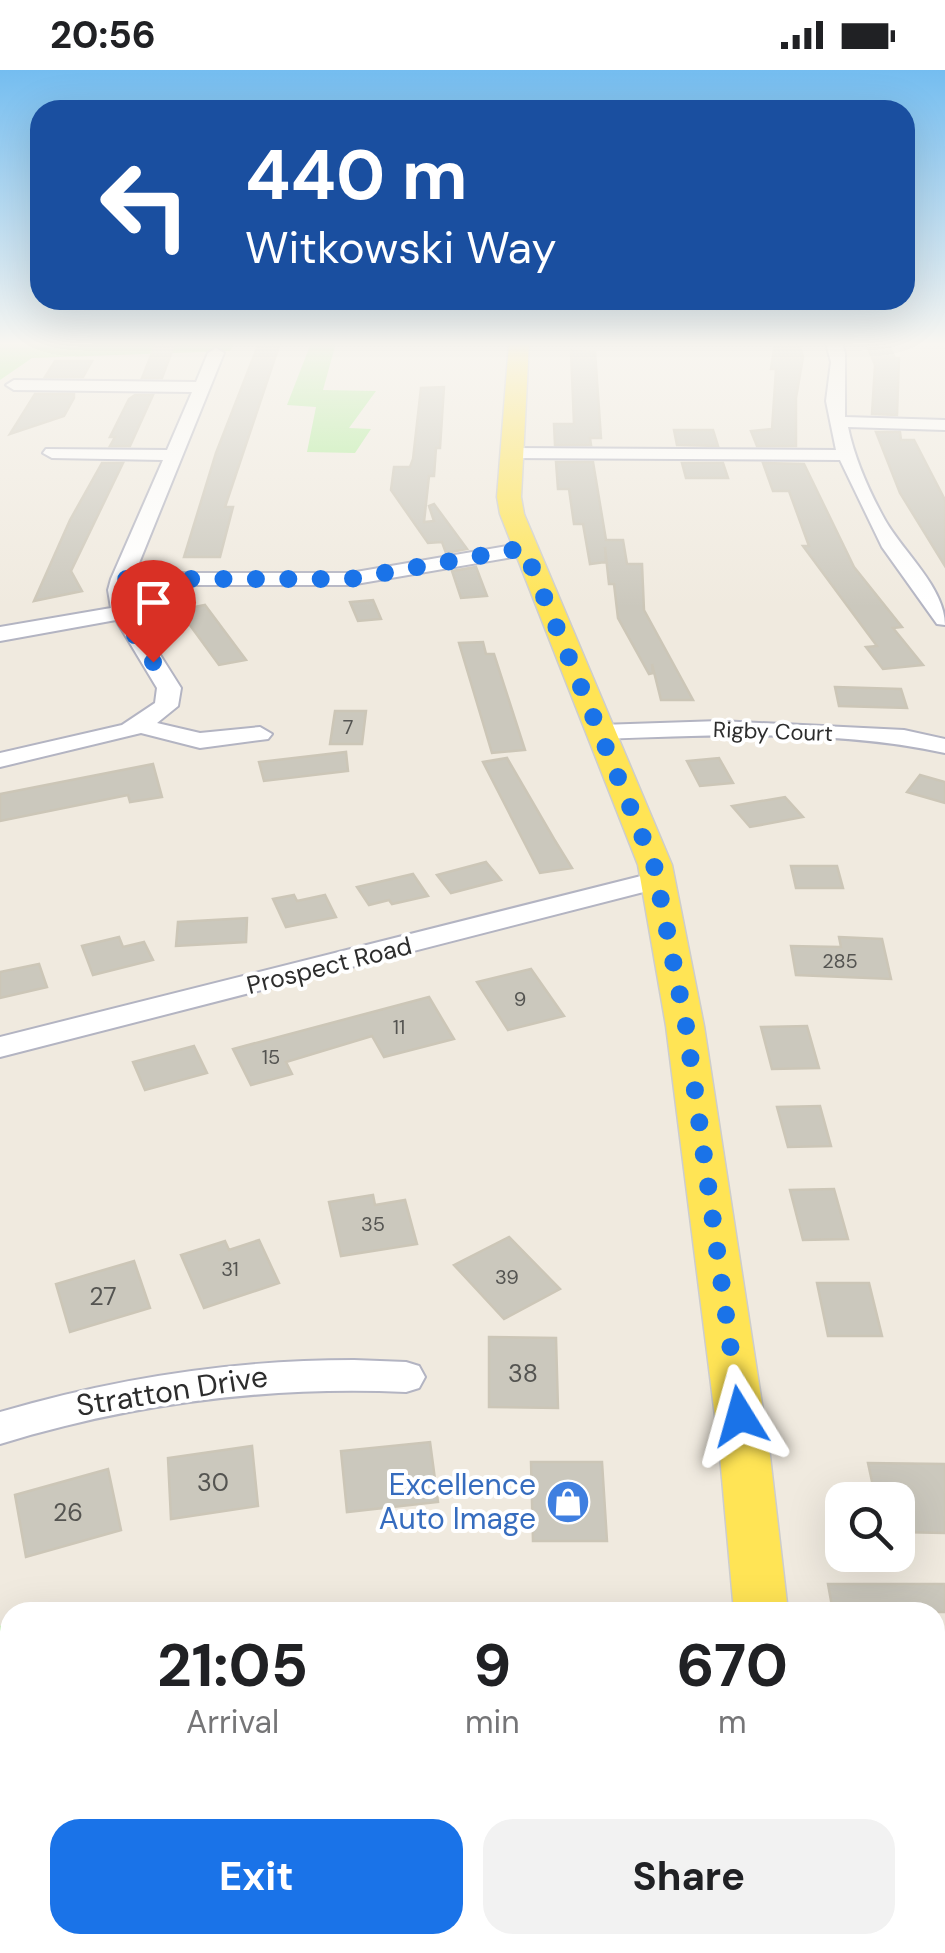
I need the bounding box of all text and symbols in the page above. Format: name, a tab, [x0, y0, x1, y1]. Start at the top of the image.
text: 20:56	[50, 10, 156, 60]
text: 440 m	[245, 130, 468, 221]
icon: left	[80, 140, 210, 270]
text: Witkowski Way	[245, 218, 556, 277]
pin	[111, 560, 196, 663]
icon: arrive	[126, 575, 181, 630]
house number: 7	[343, 714, 353, 740]
street label: Rigby Court	[713, 715, 833, 748]
street label: Prospect Road	[243, 929, 415, 1002]
house number: 285	[822, 948, 858, 974]
house number: 9	[514, 986, 526, 1012]
house number: 11	[393, 1014, 405, 1040]
house number: 15	[262, 1044, 280, 1070]
house number: 35	[361, 1211, 385, 1237]
house number: 31	[221, 1256, 239, 1282]
house number: 39	[495, 1264, 519, 1290]
house number: 27	[89, 1280, 117, 1313]
street label: Stratton Drive	[73, 1356, 270, 1425]
house number: 38	[508, 1357, 538, 1390]
position arrow	[688, 1364, 792, 1468]
place label: Excellence Auto Image	[379, 1465, 536, 1538]
house number: 30	[197, 1466, 229, 1499]
shop icon: Excellence Auto Image	[545, 1479, 591, 1525]
map controls	[825, 1482, 915, 1572]
button: search	[825, 1482, 915, 1572]
house number: 26	[53, 1496, 83, 1529]
text: 21:05	[157, 1626, 308, 1705]
text: 9	[473, 1626, 511, 1705]
text: 670	[677, 1626, 788, 1705]
text: Arrival	[186, 1701, 279, 1743]
text: min	[465, 1701, 520, 1743]
text: m	[718, 1701, 747, 1743]
button: Exit	[50, 1819, 463, 1934]
button: Share	[483, 1819, 895, 1934]

